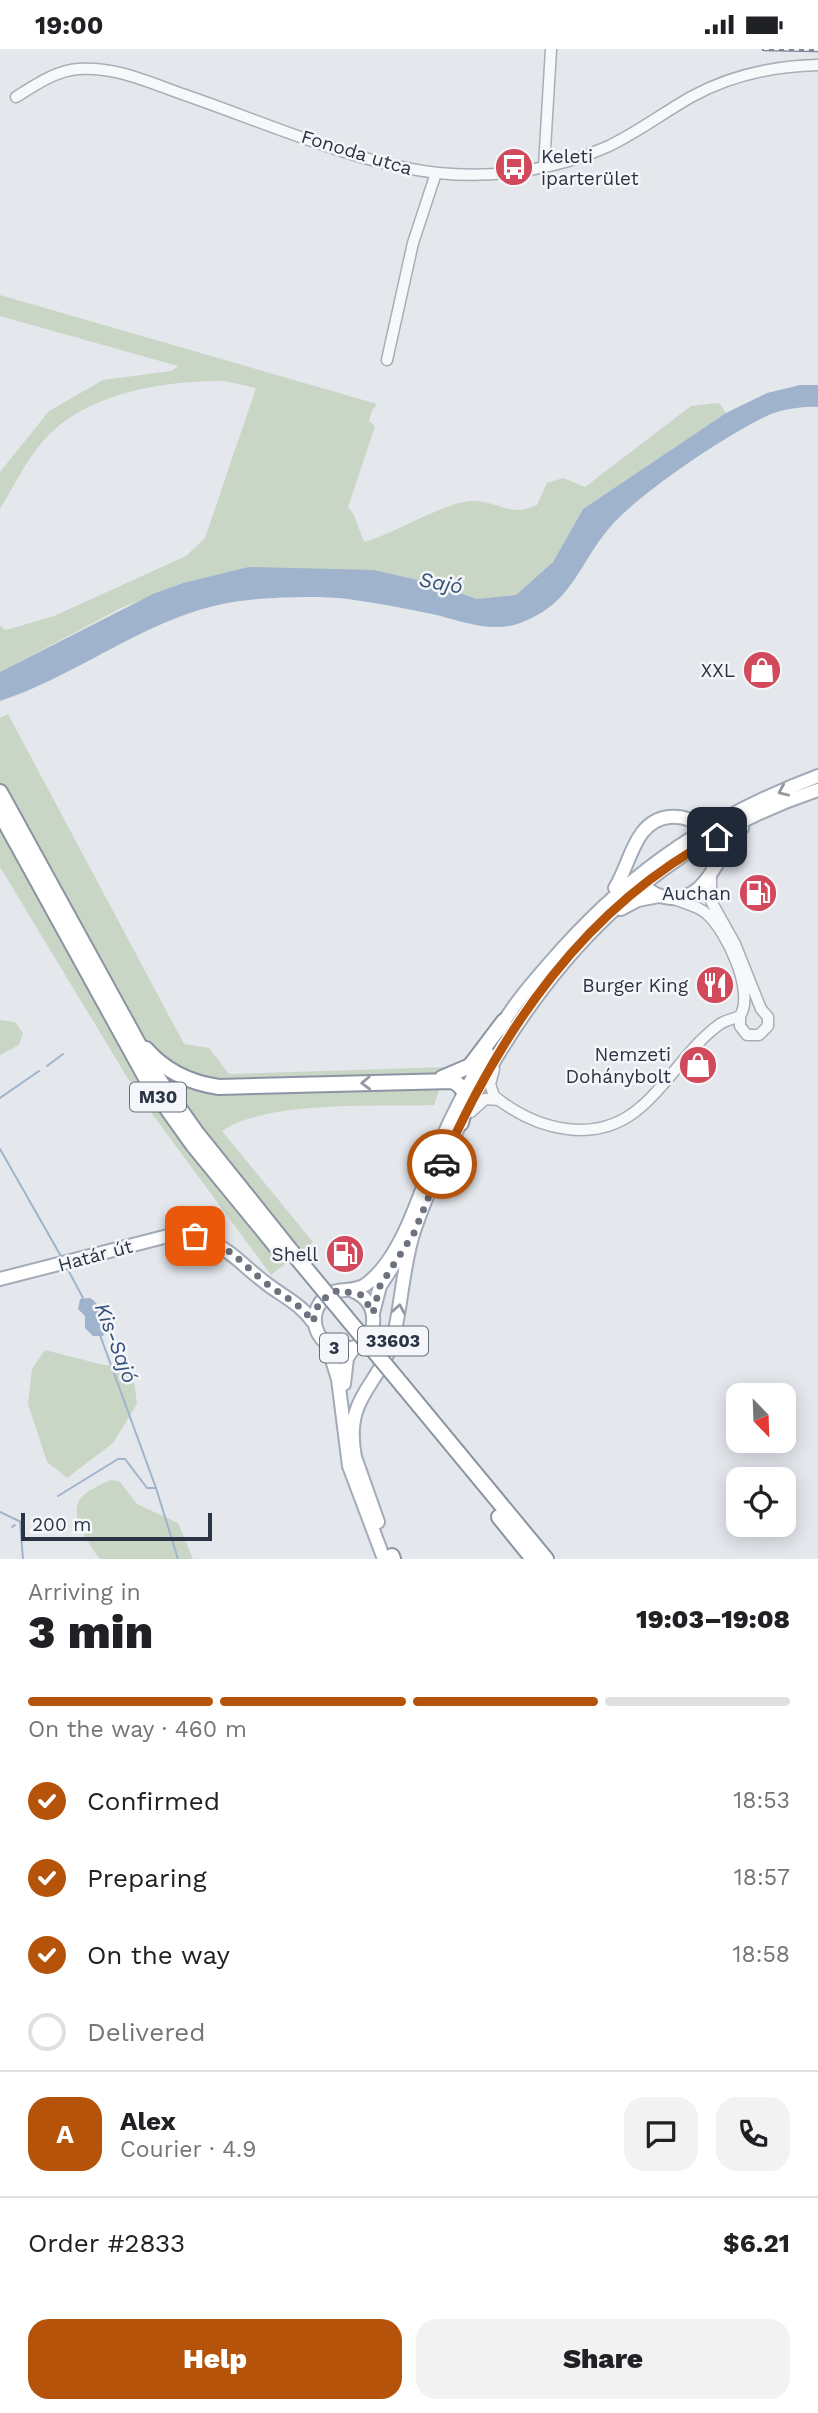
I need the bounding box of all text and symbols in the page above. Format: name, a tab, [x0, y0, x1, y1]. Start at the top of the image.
text: 19:00	[35, 10, 104, 40]
street label: Fonoda utca	[299, 125, 415, 180]
place label: Keleti iparterület	[541, 145, 639, 190]
bus stop icon: Keleti iparterület	[493, 146, 535, 188]
water label: Sajó	[417, 566, 465, 599]
shop icon: XXL	[741, 649, 783, 691]
place label: XXL	[701, 659, 735, 682]
one-way arrow	[778, 783, 790, 797]
pin	[687, 807, 747, 867]
icon: home	[698, 818, 736, 856]
fuel station icon: Auchan	[737, 872, 779, 914]
place label: Auchan	[662, 882, 731, 905]
restaurant icon: Burger King	[694, 964, 736, 1006]
place label: Burger King	[582, 974, 689, 997]
place label: Nemzeti Dohánybolt	[565, 1043, 671, 1088]
shop icon: Nemzeti Dohánybolt	[677, 1044, 719, 1086]
one-way arrow	[360, 1075, 371, 1090]
road number: M30	[130, 1083, 186, 1112]
courier	[407, 1129, 477, 1199]
icon: car	[423, 1145, 461, 1183]
pin	[165, 1206, 225, 1266]
icon: bag	[176, 1217, 214, 1255]
fuel station icon: Shell	[324, 1233, 366, 1275]
street label: Határ út	[55, 1234, 135, 1276]
place label: Shell	[271, 1243, 318, 1266]
water label: Kis-Sajó	[90, 1299, 143, 1387]
one-way arrow	[391, 1303, 406, 1315]
road number: 33603	[358, 1327, 428, 1356]
road number: 3	[320, 1333, 348, 1363]
north arrow	[726, 1383, 796, 1453]
map controls	[726, 1383, 796, 1537]
button: locate	[726, 1467, 796, 1537]
scale bar	[21, 1510, 212, 1542]
text: 200 m	[32, 1513, 91, 1536]
text: Arriving in	[28, 1579, 141, 1606]
text: 19:03–19:08	[636, 1604, 790, 1634]
text: 3 min	[28, 1605, 153, 1659]
text: On the way · 460 m	[28, 1716, 247, 1743]
icon: check	[28, 1782, 66, 1820]
text: Confirmed	[87, 1786, 220, 1816]
text: 18:53	[733, 1787, 790, 1814]
icon: check	[28, 1859, 66, 1897]
text: Preparing	[87, 1863, 207, 1893]
text: 18:57	[734, 1864, 790, 1891]
icon: check	[28, 1936, 66, 1974]
text: On the way	[87, 1940, 230, 1970]
text: 18:58	[733, 1941, 790, 1968]
text: Delivered	[87, 2017, 206, 2047]
button: chat	[624, 2097, 698, 2171]
button: phone	[716, 2097, 790, 2171]
text: Alex	[120, 2106, 176, 2136]
text: A	[56, 2119, 74, 2149]
text: Courier · 4.9	[120, 2136, 256, 2163]
text: Order #2833	[28, 2228, 185, 2258]
text: $6.21	[723, 2228, 790, 2258]
button: Help	[28, 2319, 402, 2399]
button: Share	[416, 2319, 790, 2399]

